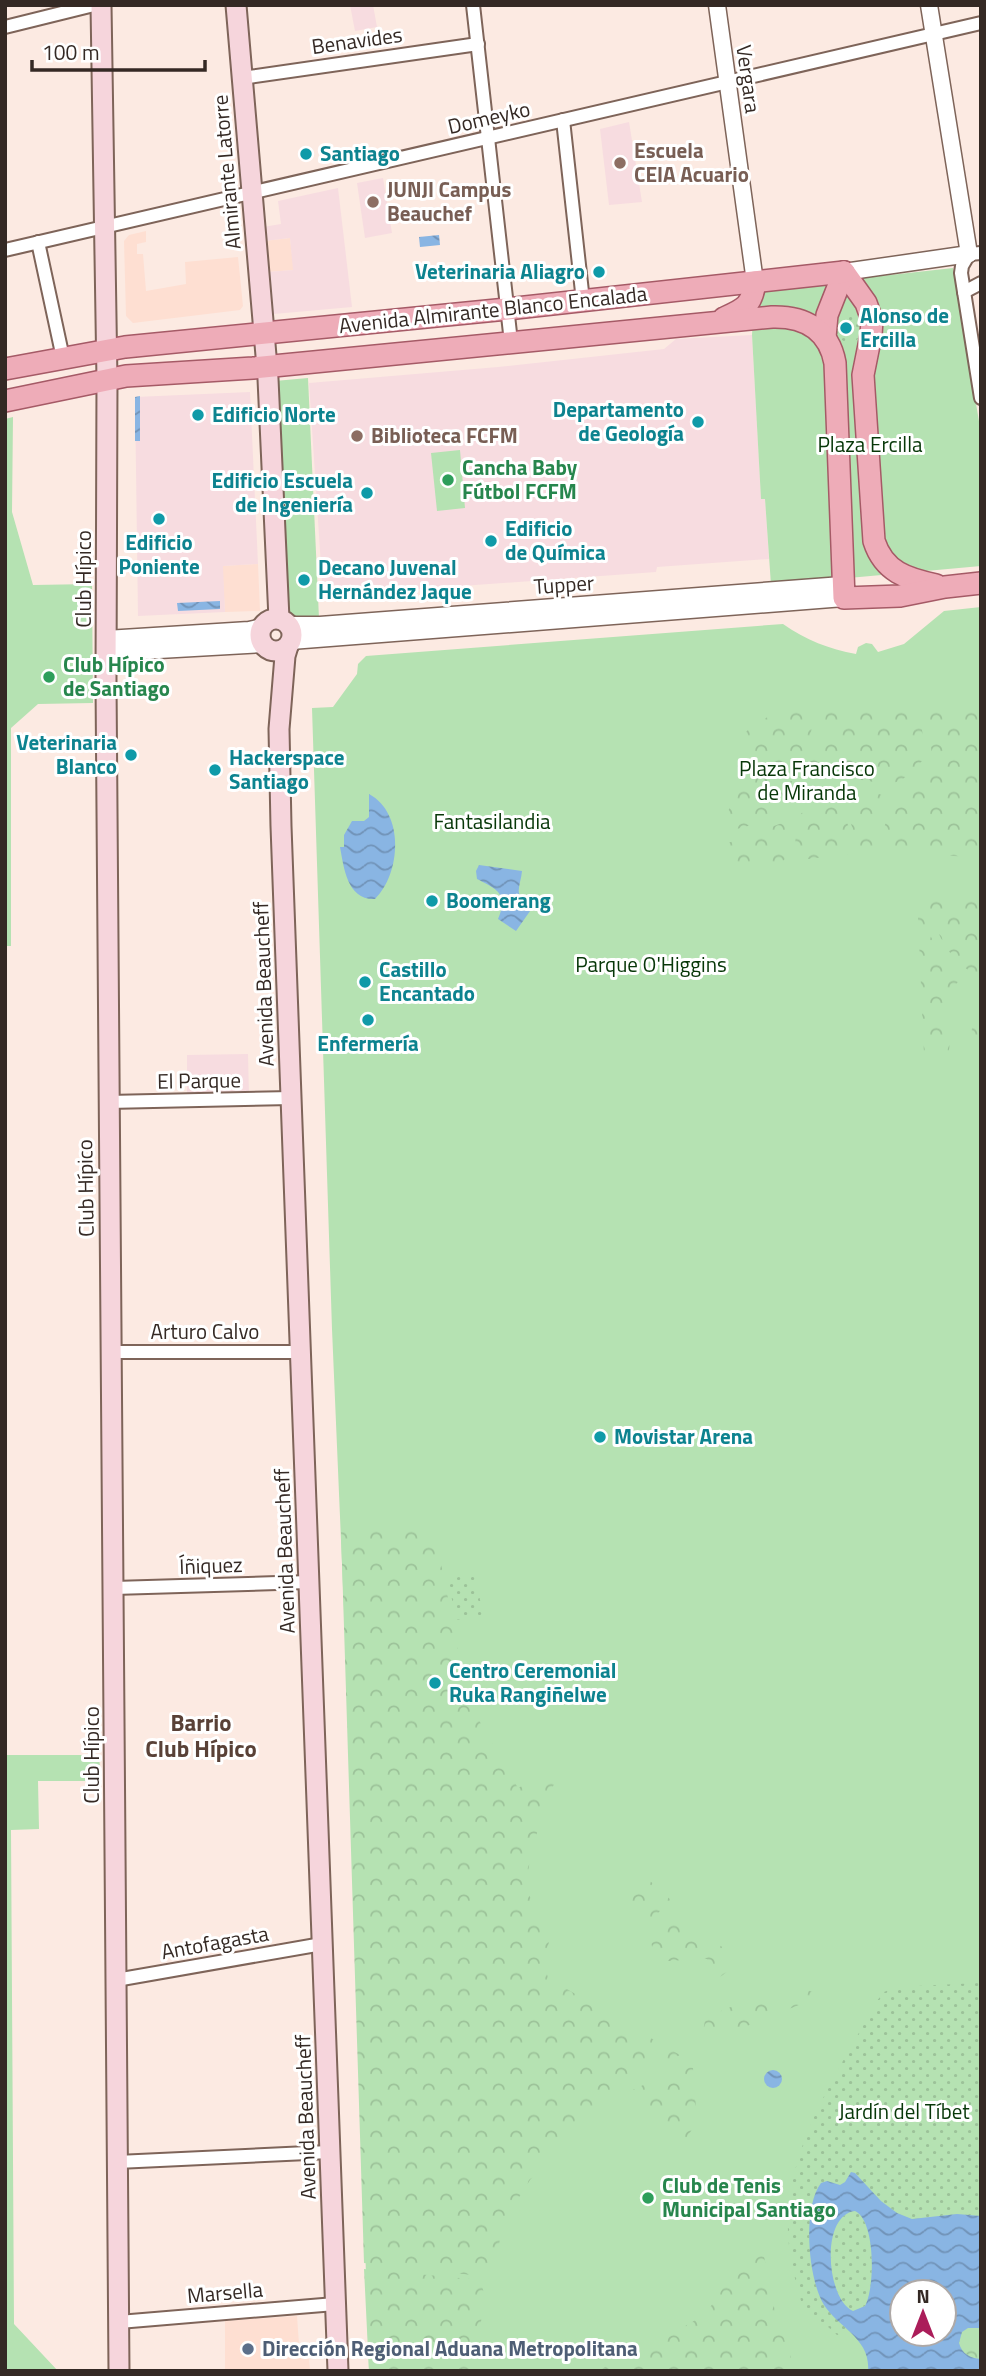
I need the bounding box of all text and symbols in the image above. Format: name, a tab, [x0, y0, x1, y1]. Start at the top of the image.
street label: Benavides	[309, 18, 404, 62]
scale bar	[32, 28, 205, 72]
text: 100 m	[42, 36, 99, 68]
street label: Vergara	[728, 43, 770, 115]
street label: Domeyko	[444, 92, 533, 142]
street label: Almirante Latorre	[203, 93, 249, 251]
place label: Escuela CEIA Acuario	[634, 134, 749, 190]
place label: Santiago	[320, 137, 400, 169]
marker: Santiago	[298, 146, 314, 162]
marker: Escuela CEIA Acuario	[612, 155, 628, 171]
place label: JUNJI Campus Beauchef	[387, 173, 511, 229]
marker: JUNJI Campus Beauchef	[365, 194, 381, 210]
place label: Veterinaria Aliagro	[415, 255, 585, 287]
marker: Veterinaria Aliagro	[591, 264, 607, 280]
street label: Avenida Almirante Blanco Encalada	[337, 277, 649, 341]
place label: Alonso de Ercilla	[860, 299, 949, 355]
marker: Alonso de Ercilla	[838, 320, 854, 336]
place label: Departamento de Geología	[553, 393, 684, 449]
place label: Edificio Norte	[212, 398, 336, 430]
marker: Edificio Norte	[190, 407, 206, 423]
marker: Departamento de Geología	[690, 414, 706, 430]
place label: Biblioteca FCFM	[371, 419, 518, 451]
marker: Biblioteca FCFM	[349, 428, 365, 444]
park label: Plaza Ercilla	[817, 428, 923, 460]
place label: Cancha Baby Fútbol FCFM	[462, 451, 578, 507]
place label: Edificio Escuela de Ingeniería	[211, 464, 353, 520]
marker: Cancha Baby Fútbol FCFM	[440, 472, 456, 488]
marker: Edificio Escuela de Ingeniería	[359, 485, 375, 501]
marker: Edificio Poniente	[151, 511, 167, 527]
place label: Edificio de Química	[505, 512, 606, 568]
place label: Edificio Poniente	[118, 526, 200, 582]
street label: Club Hípico	[67, 530, 99, 628]
marker: Edificio de Química	[483, 533, 499, 549]
place label: Decano Juvenal Hernández Jaque	[318, 551, 472, 607]
street label: Tupper	[533, 566, 595, 602]
marker: Decano Juvenal Hernández Jaque	[296, 572, 312, 588]
place label: Club Hípico de Santiago	[63, 648, 170, 704]
marker: Club Hípico de Santiago	[41, 669, 57, 685]
place label: Veterinaria Blanco	[16, 726, 117, 782]
place label: Hackerspace Santiago	[229, 741, 345, 797]
marker: Veterinaria Blanco	[123, 747, 139, 763]
park label: Plaza Francisco de Miranda	[739, 752, 875, 808]
marker: Hackerspace Santiago	[207, 762, 223, 778]
park label: Fantasilandia	[433, 805, 551, 837]
place label: Boomerang	[446, 884, 551, 916]
marker: Boomerang	[424, 893, 440, 909]
street label: Avenida Beaucheff	[244, 901, 282, 1067]
park label: Parque O'Higgins	[575, 948, 727, 980]
place label: Castillo Encantado	[379, 953, 475, 1009]
marker: Castillo Encantado	[357, 974, 373, 990]
marker: Enfermería	[360, 1012, 376, 1028]
place label: Enfermería	[317, 1027, 419, 1059]
street label: El Parque	[157, 1063, 241, 1097]
street label: Club Hípico	[68, 1139, 102, 1237]
street label: Arturo Calvo	[151, 1315, 259, 1347]
place label: Movistar Arena	[614, 1420, 753, 1452]
marker: Movistar Arena	[592, 1429, 608, 1445]
street label: Avenida Beaucheff	[265, 1468, 303, 1634]
street label: Íñiquez	[179, 1548, 243, 1582]
place label: Centro Ceremonial Ruka Rangiñelwe	[449, 1654, 617, 1710]
marker: Centro Ceremonial Ruka Rangiñelwe	[427, 1675, 443, 1691]
district label: Barrio Club Hípico	[145, 1705, 257, 1766]
street label: Club Hípico	[75, 1706, 107, 1804]
street label: Antofagasta	[159, 1917, 272, 1967]
street label: Avenida Beaucheff	[286, 2034, 324, 2200]
park label: Jardín del Tíbet	[838, 2095, 970, 2127]
place label: Club de Tenis Municipal Santiago	[662, 2169, 836, 2225]
marker: Club de Tenis Municipal Santiago	[640, 2190, 656, 2206]
street label: Marsella	[186, 2273, 265, 2311]
north arrow	[888, 2278, 958, 2348]
text: N	[916, 2281, 930, 2310]
place label: Dirección Regional Aduana Metropolitana	[262, 2332, 638, 2364]
marker: Dirección Regional Aduana Metropolitana	[240, 2341, 256, 2357]

